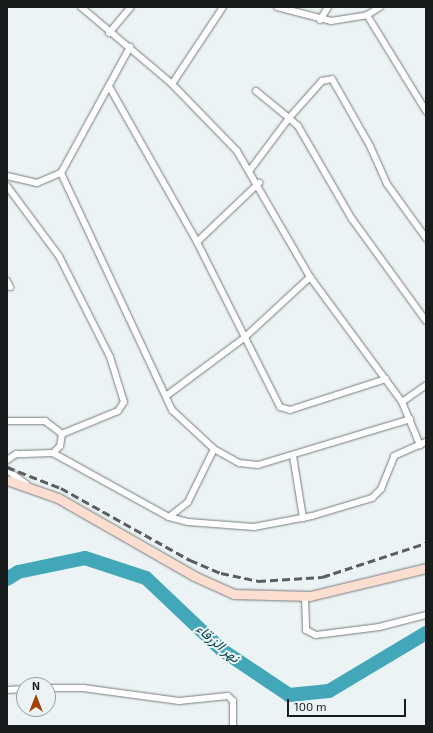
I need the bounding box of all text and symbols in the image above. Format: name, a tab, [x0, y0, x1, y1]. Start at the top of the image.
water label: نهر الزرقاء	[193, 620, 243, 666]
north arrow	[16, 677, 56, 717]
text: N	[32, 679, 40, 692]
scale bar	[289, 691, 408, 717]
text: 100 m	[294, 699, 326, 713]

